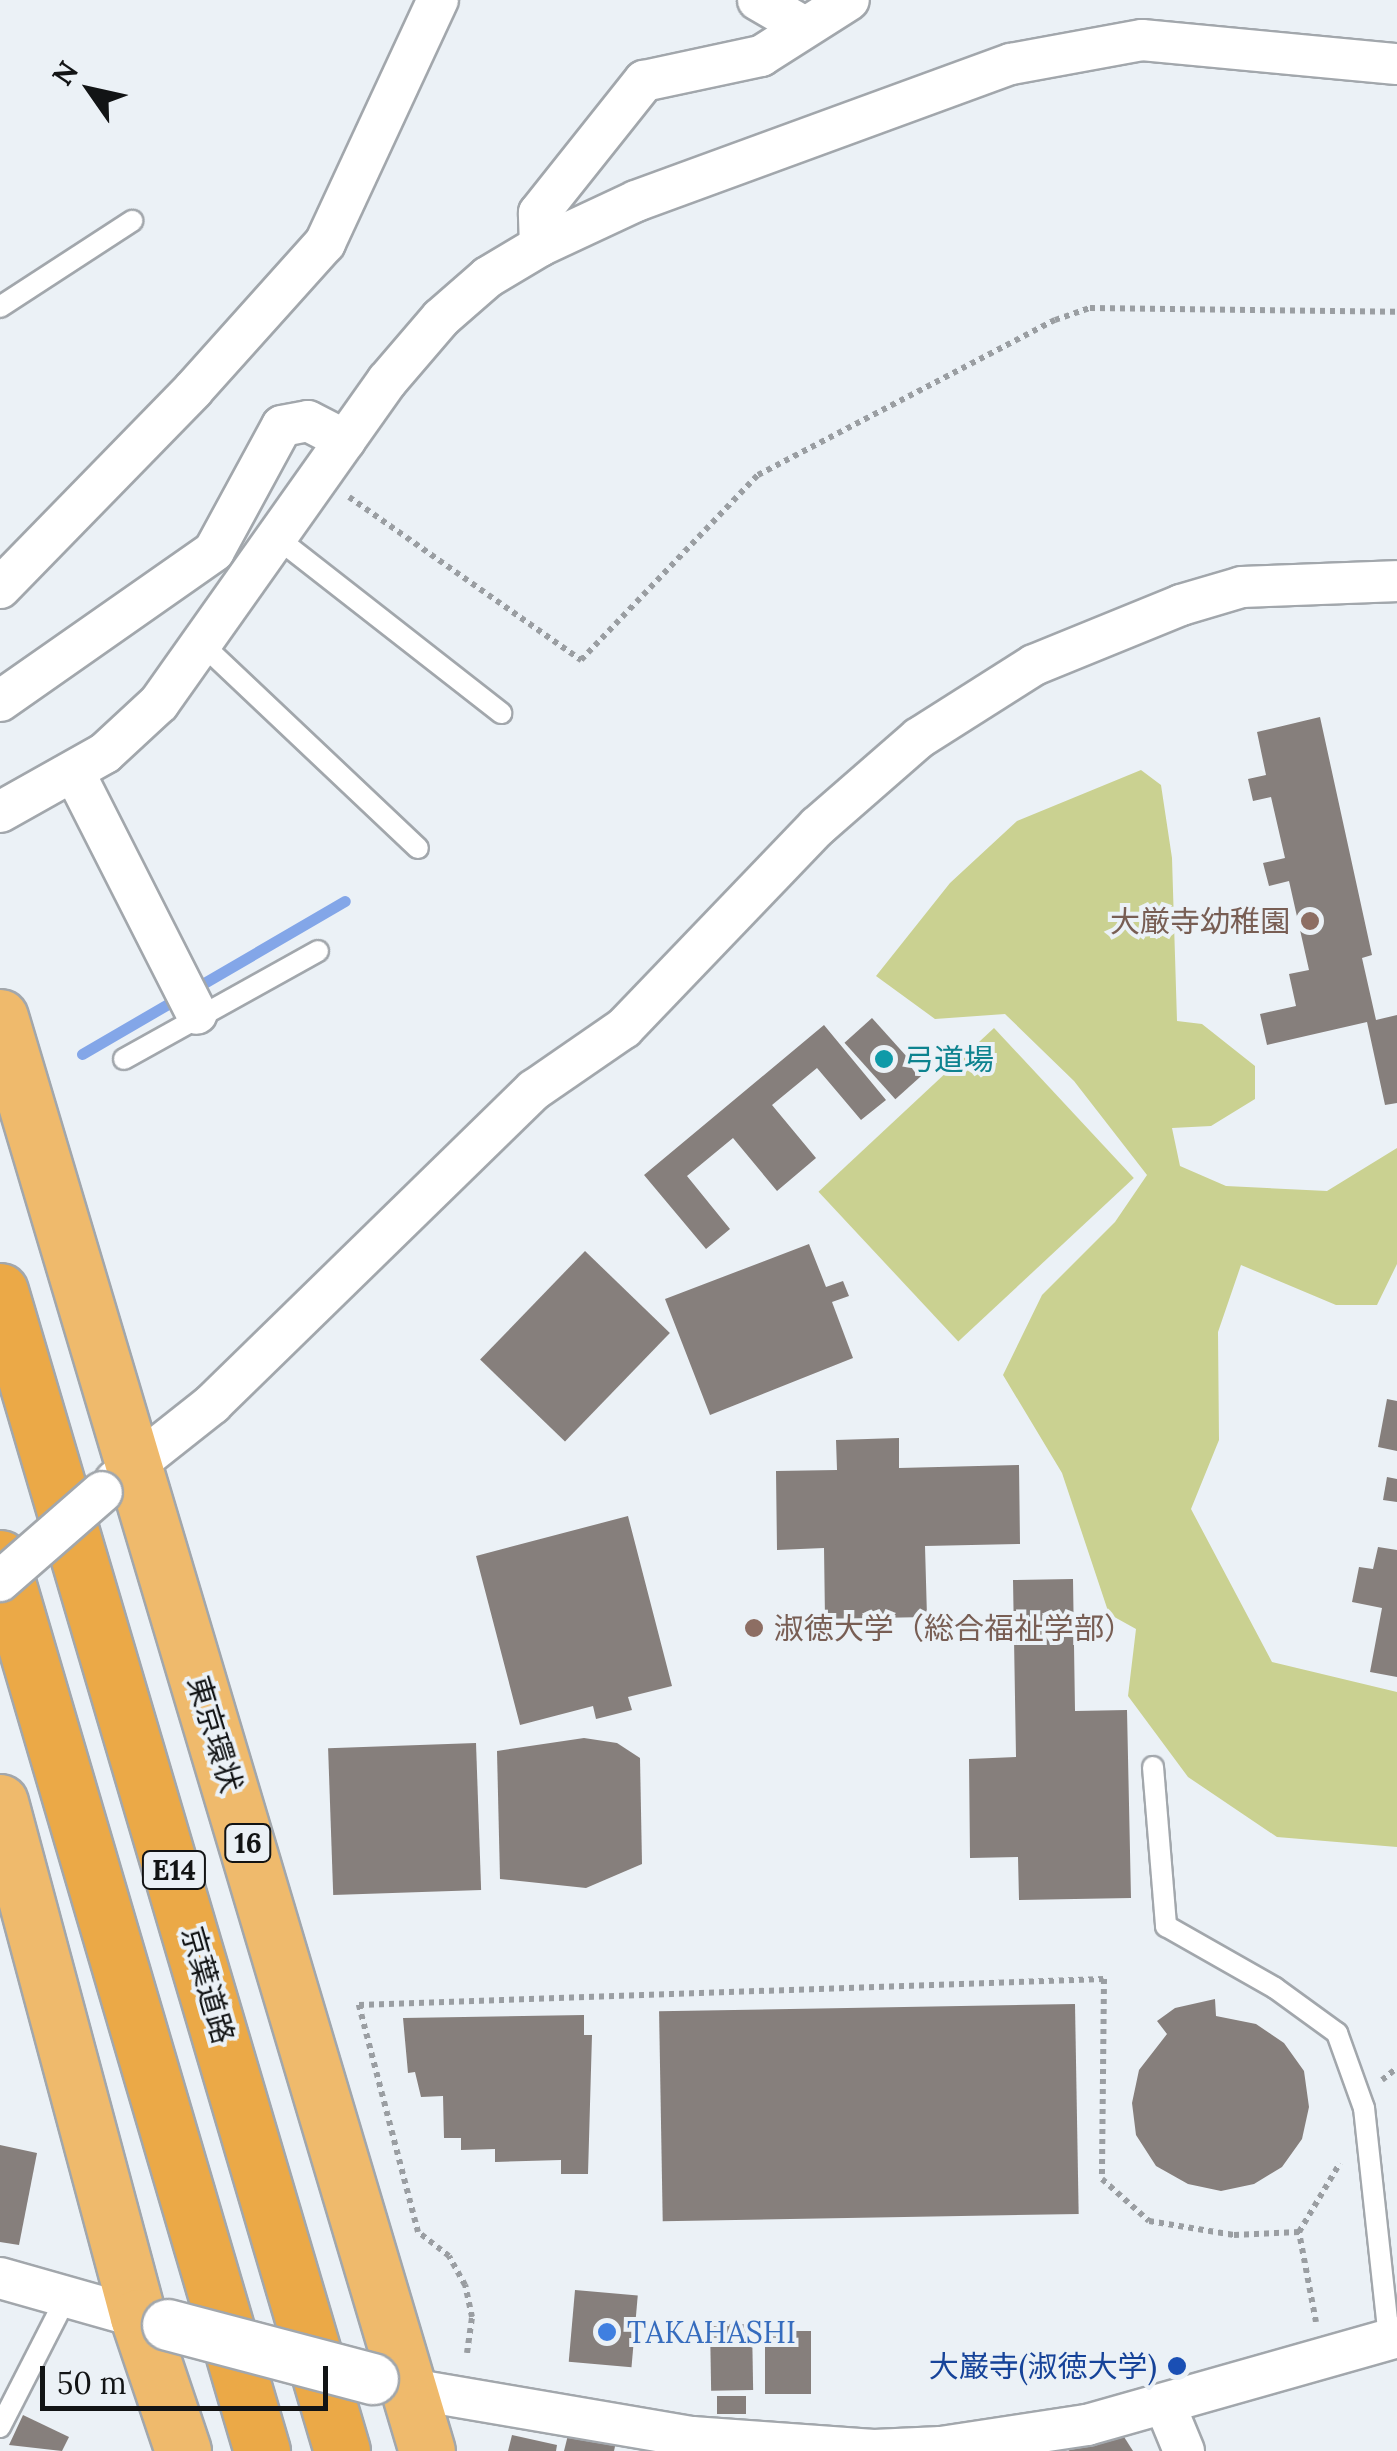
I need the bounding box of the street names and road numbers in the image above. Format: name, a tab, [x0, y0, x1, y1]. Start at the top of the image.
street label: 東京環状	[180, 1671, 250, 1797]
road number: 16	[223, 1820, 273, 1866]
road number: E14	[142, 1847, 206, 1893]
street label: 京葉道路	[174, 1922, 242, 2048]

